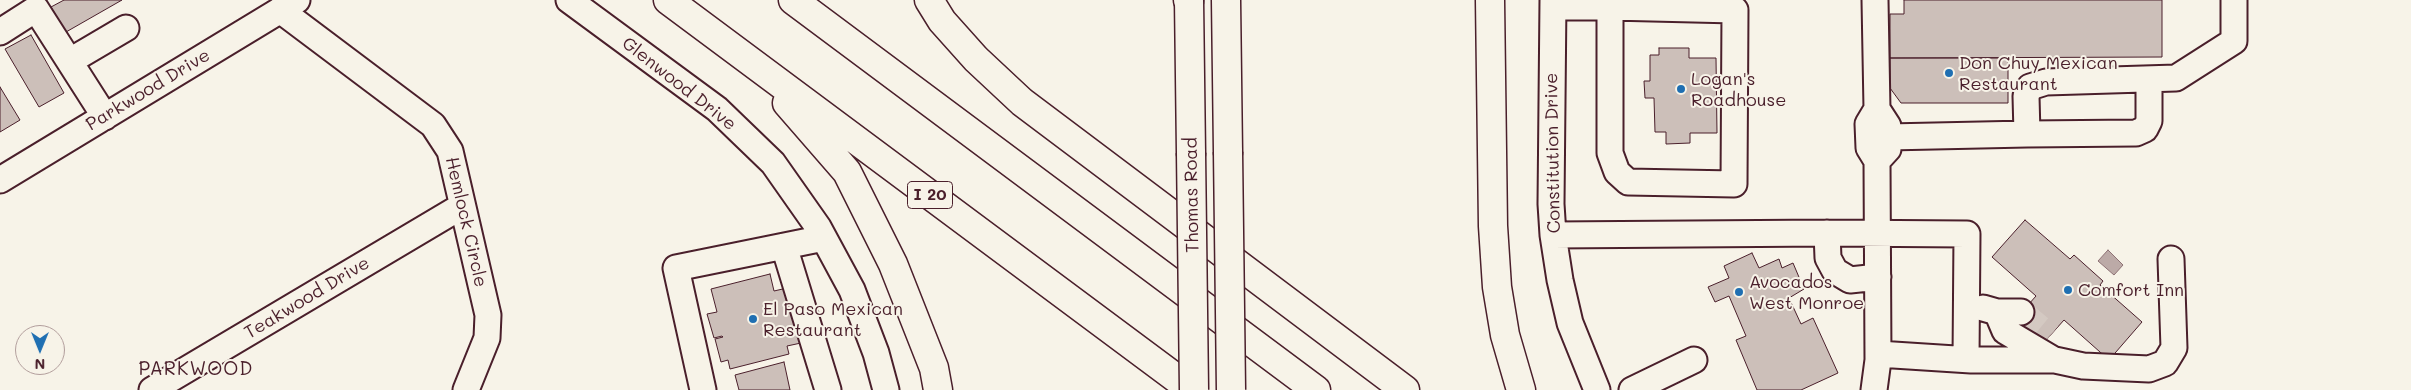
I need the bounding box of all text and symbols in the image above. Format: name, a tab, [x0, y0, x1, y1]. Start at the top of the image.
street label: Glenwood Drive	[618, 33, 740, 135]
street label: Parkwood Drive	[82, 44, 214, 136]
place label: Don Chuy Mexican Restaurant	[1959, 52, 2118, 94]
marker: Don Chuy Mexican Restaurant	[1943, 67, 1955, 79]
place label: Logan's Roadhouse	[1691, 68, 1786, 110]
street label: Constitution Drive	[1541, 72, 1565, 234]
marker: Logan's Roadhouse	[1675, 83, 1687, 95]
street label: Thomas Road	[1180, 137, 1204, 253]
street label: Hemlock Circle	[441, 155, 491, 289]
road number: I 20	[908, 182, 952, 208]
street label: Teakwood Drive	[241, 252, 373, 344]
place label: Avocados West Monroe	[1749, 271, 1864, 314]
place label: Comfort Inn	[2078, 279, 2184, 301]
marker: Comfort Inn	[2062, 284, 2074, 296]
marker: Avocados West Monroe	[1733, 286, 1745, 298]
place label: El Paso Mexican Restaurant	[763, 298, 903, 340]
marker: El Paso Mexican Restaurant	[747, 313, 759, 325]
north arrow	[15, 325, 65, 375]
text: N	[35, 355, 45, 374]
district label: PARKWOOD	[138, 358, 254, 380]

